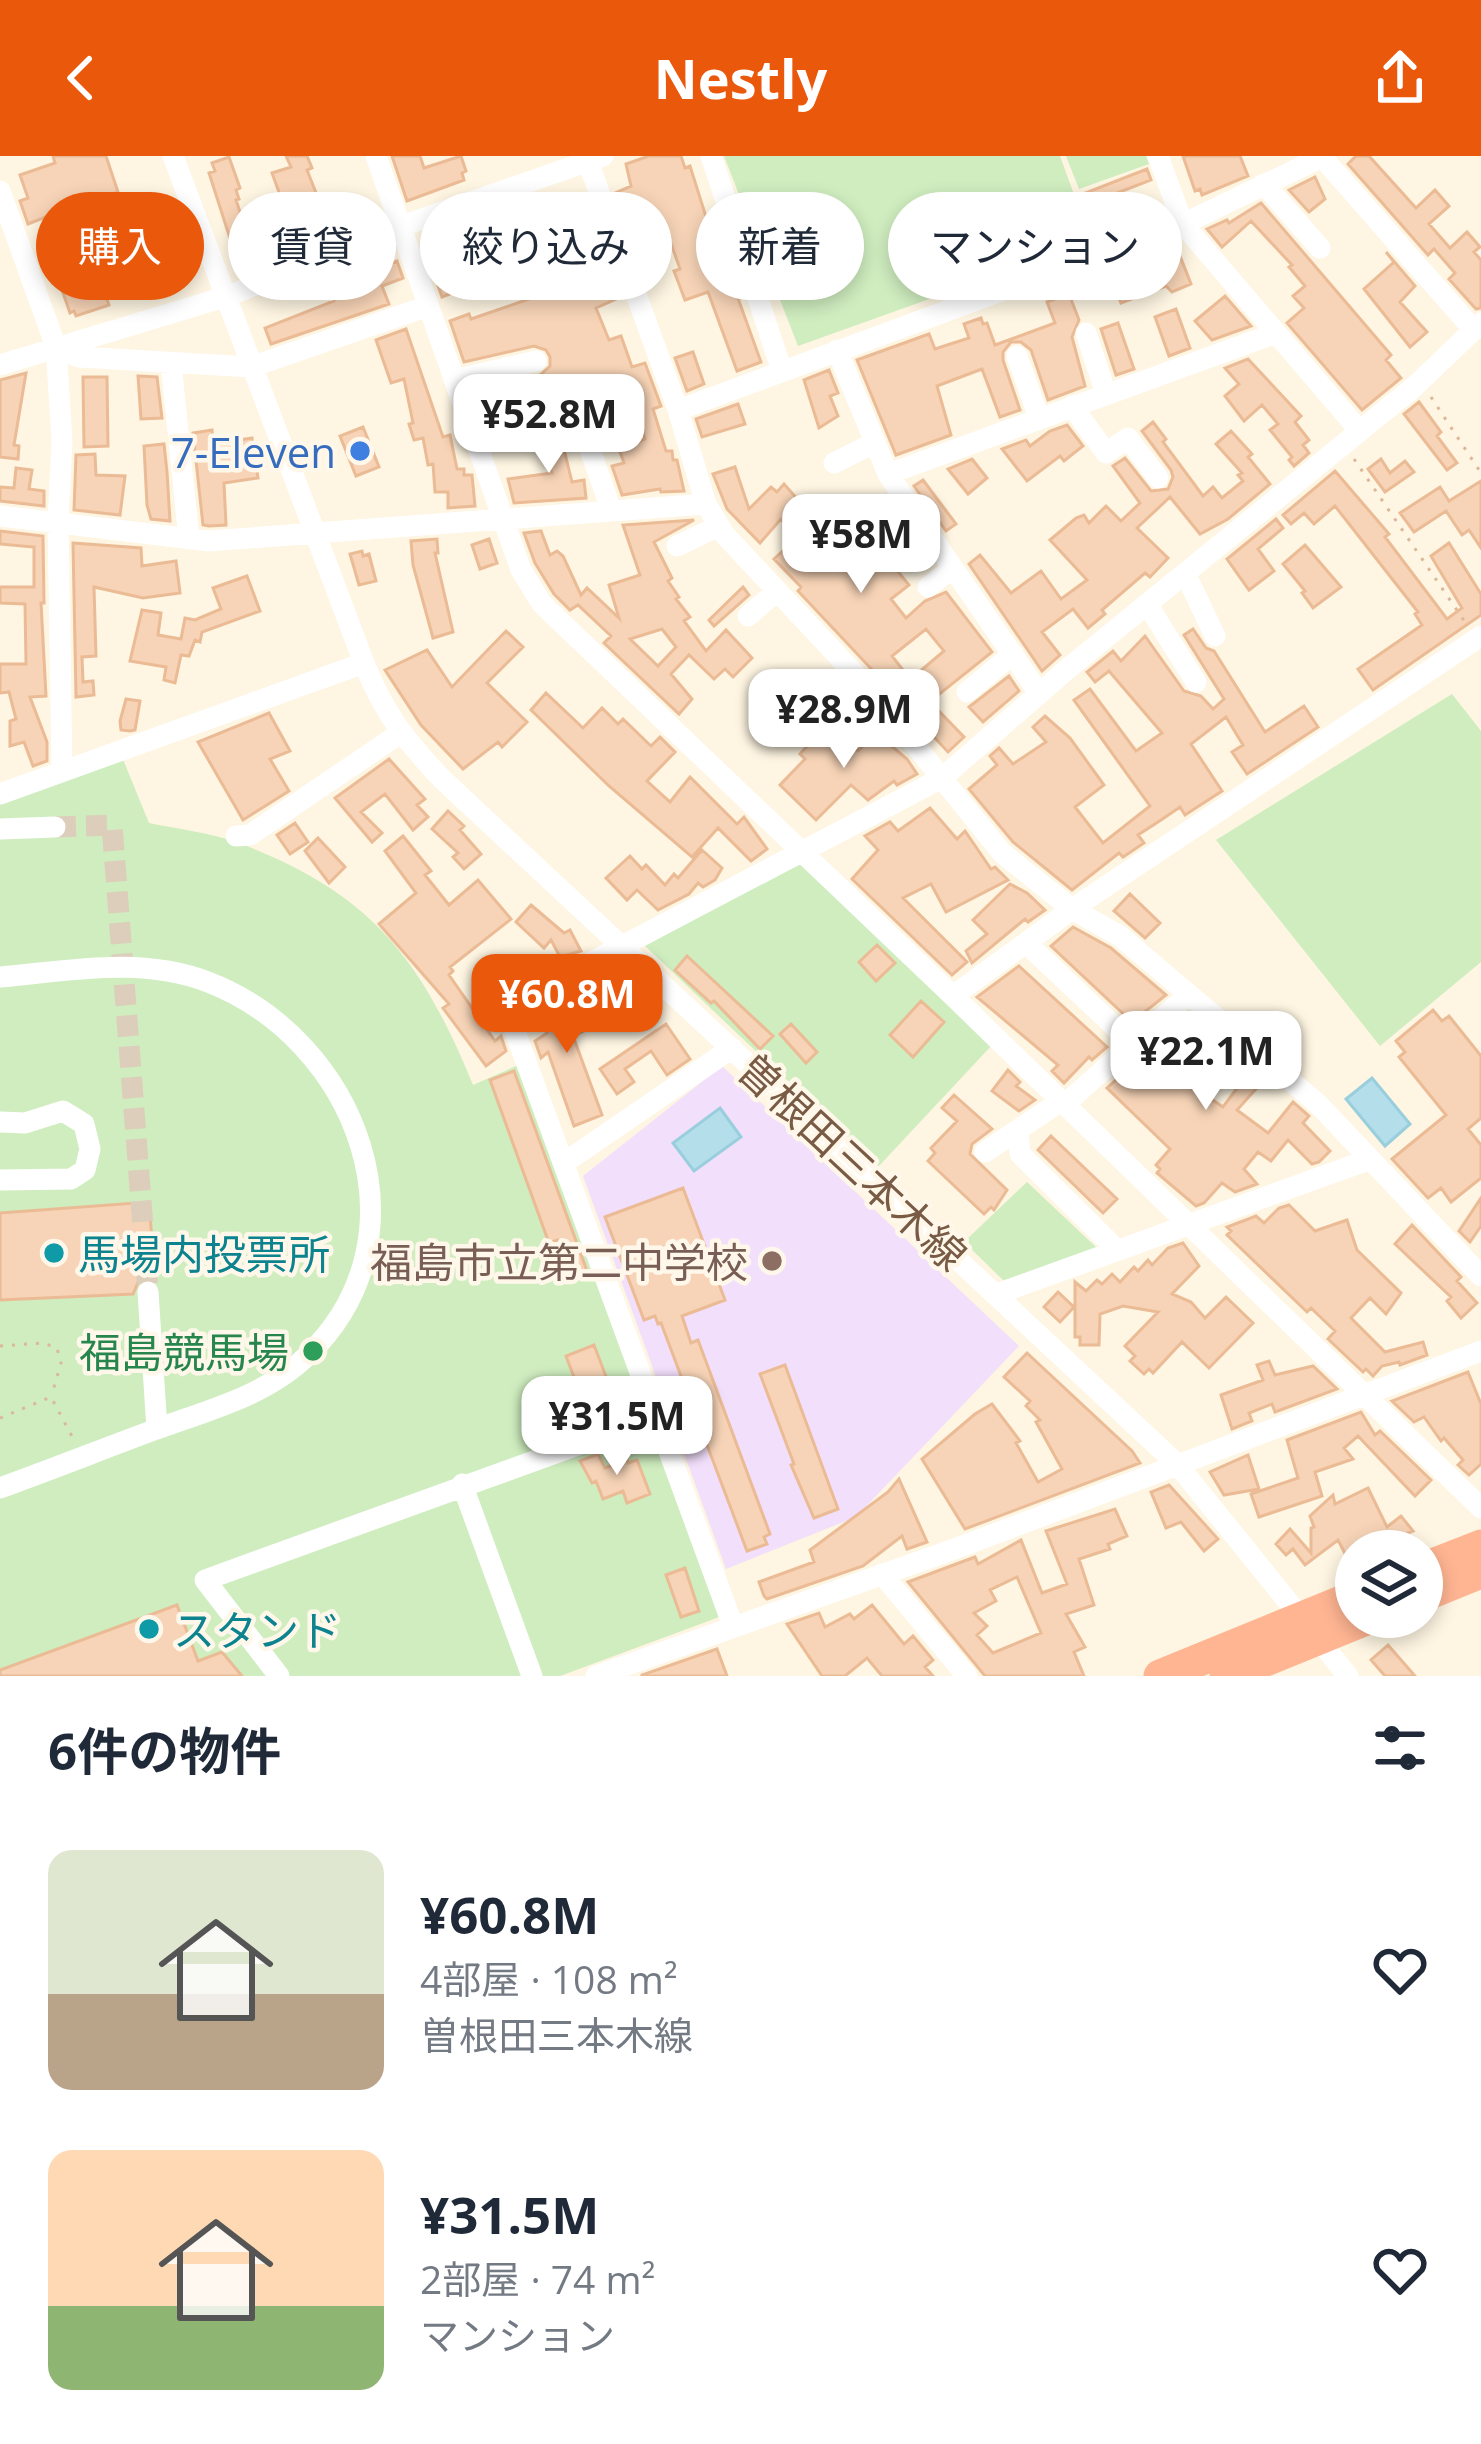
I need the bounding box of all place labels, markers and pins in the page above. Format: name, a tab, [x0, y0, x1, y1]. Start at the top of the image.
pin: ¥52.8M	[451, 374, 647, 476]
place label: 7-Eleven	[171, 423, 336, 480]
marker: 7-Eleven	[347, 438, 373, 464]
pin: ¥58M	[790, 494, 932, 596]
pin: ¥28.9M	[746, 669, 942, 771]
pin: ¥60.8M	[469, 954, 665, 1056]
pin: ¥22.1M	[1108, 1011, 1304, 1113]
place label: 馬場内投票所	[78, 1225, 330, 1282]
place label: 福島市立第二中学校	[370, 1233, 748, 1290]
marker: 馬場内投票所	[41, 1240, 67, 1266]
marker: 福島市立第二中学校	[759, 1248, 785, 1274]
place label: 福島競馬場	[79, 1323, 289, 1380]
marker: 福島競馬場	[300, 1338, 326, 1364]
pin: ¥31.5M	[519, 1376, 715, 1478]
place label: スタンド	[173, 1601, 341, 1658]
marker: スタンド	[136, 1616, 162, 1642]

